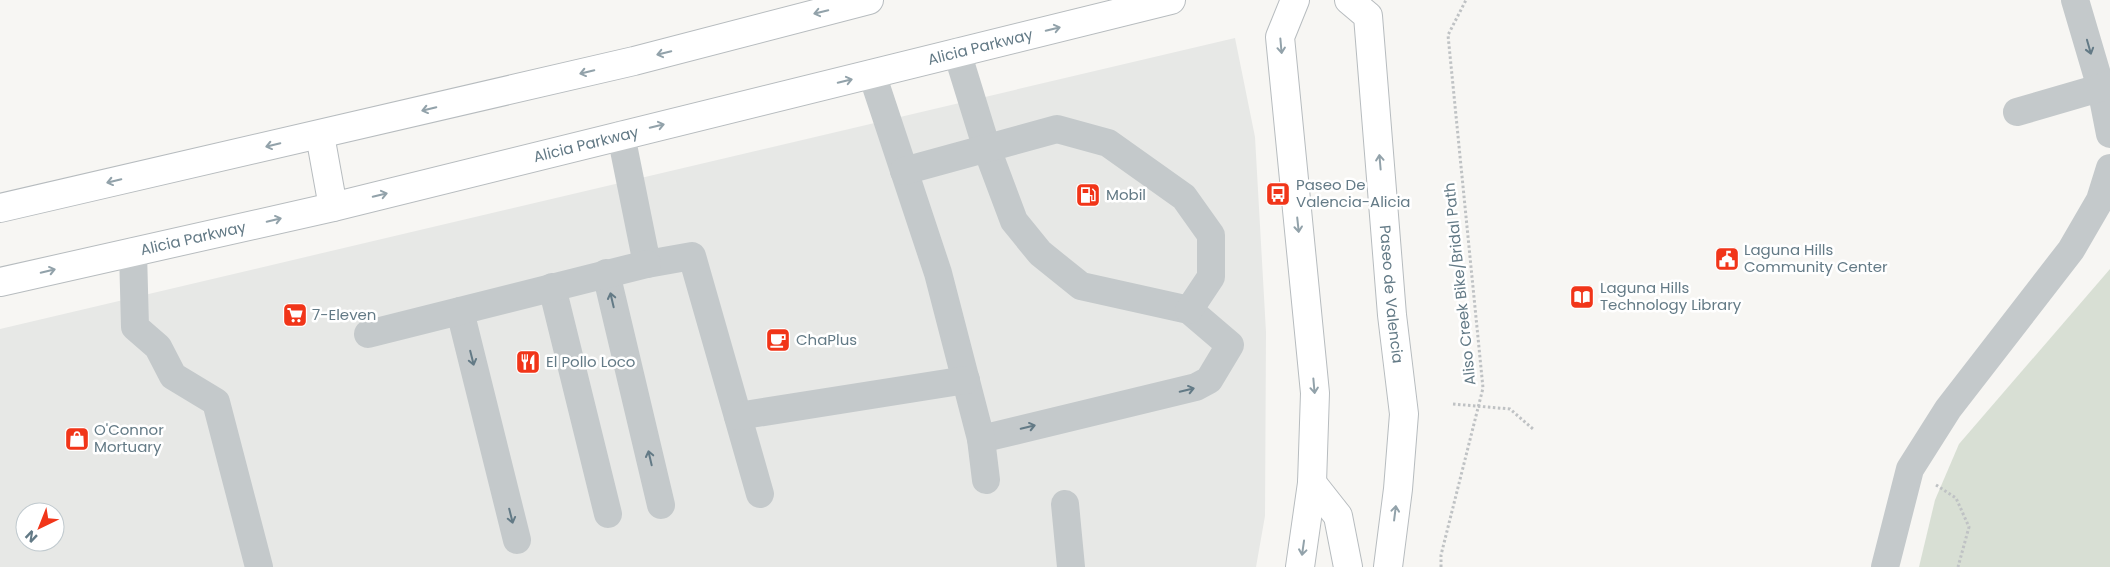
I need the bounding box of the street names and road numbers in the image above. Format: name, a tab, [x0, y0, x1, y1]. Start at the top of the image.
street label: Alicia Parkway	[925, 23, 1035, 70]
street label: Alicia Parkway	[531, 121, 641, 167]
street label: Aliso Creek Bike/Bridal Path	[1438, 182, 1481, 387]
street label: Alicia Parkway	[138, 216, 248, 260]
street label: Paseo de Valencia	[1375, 224, 1409, 365]

